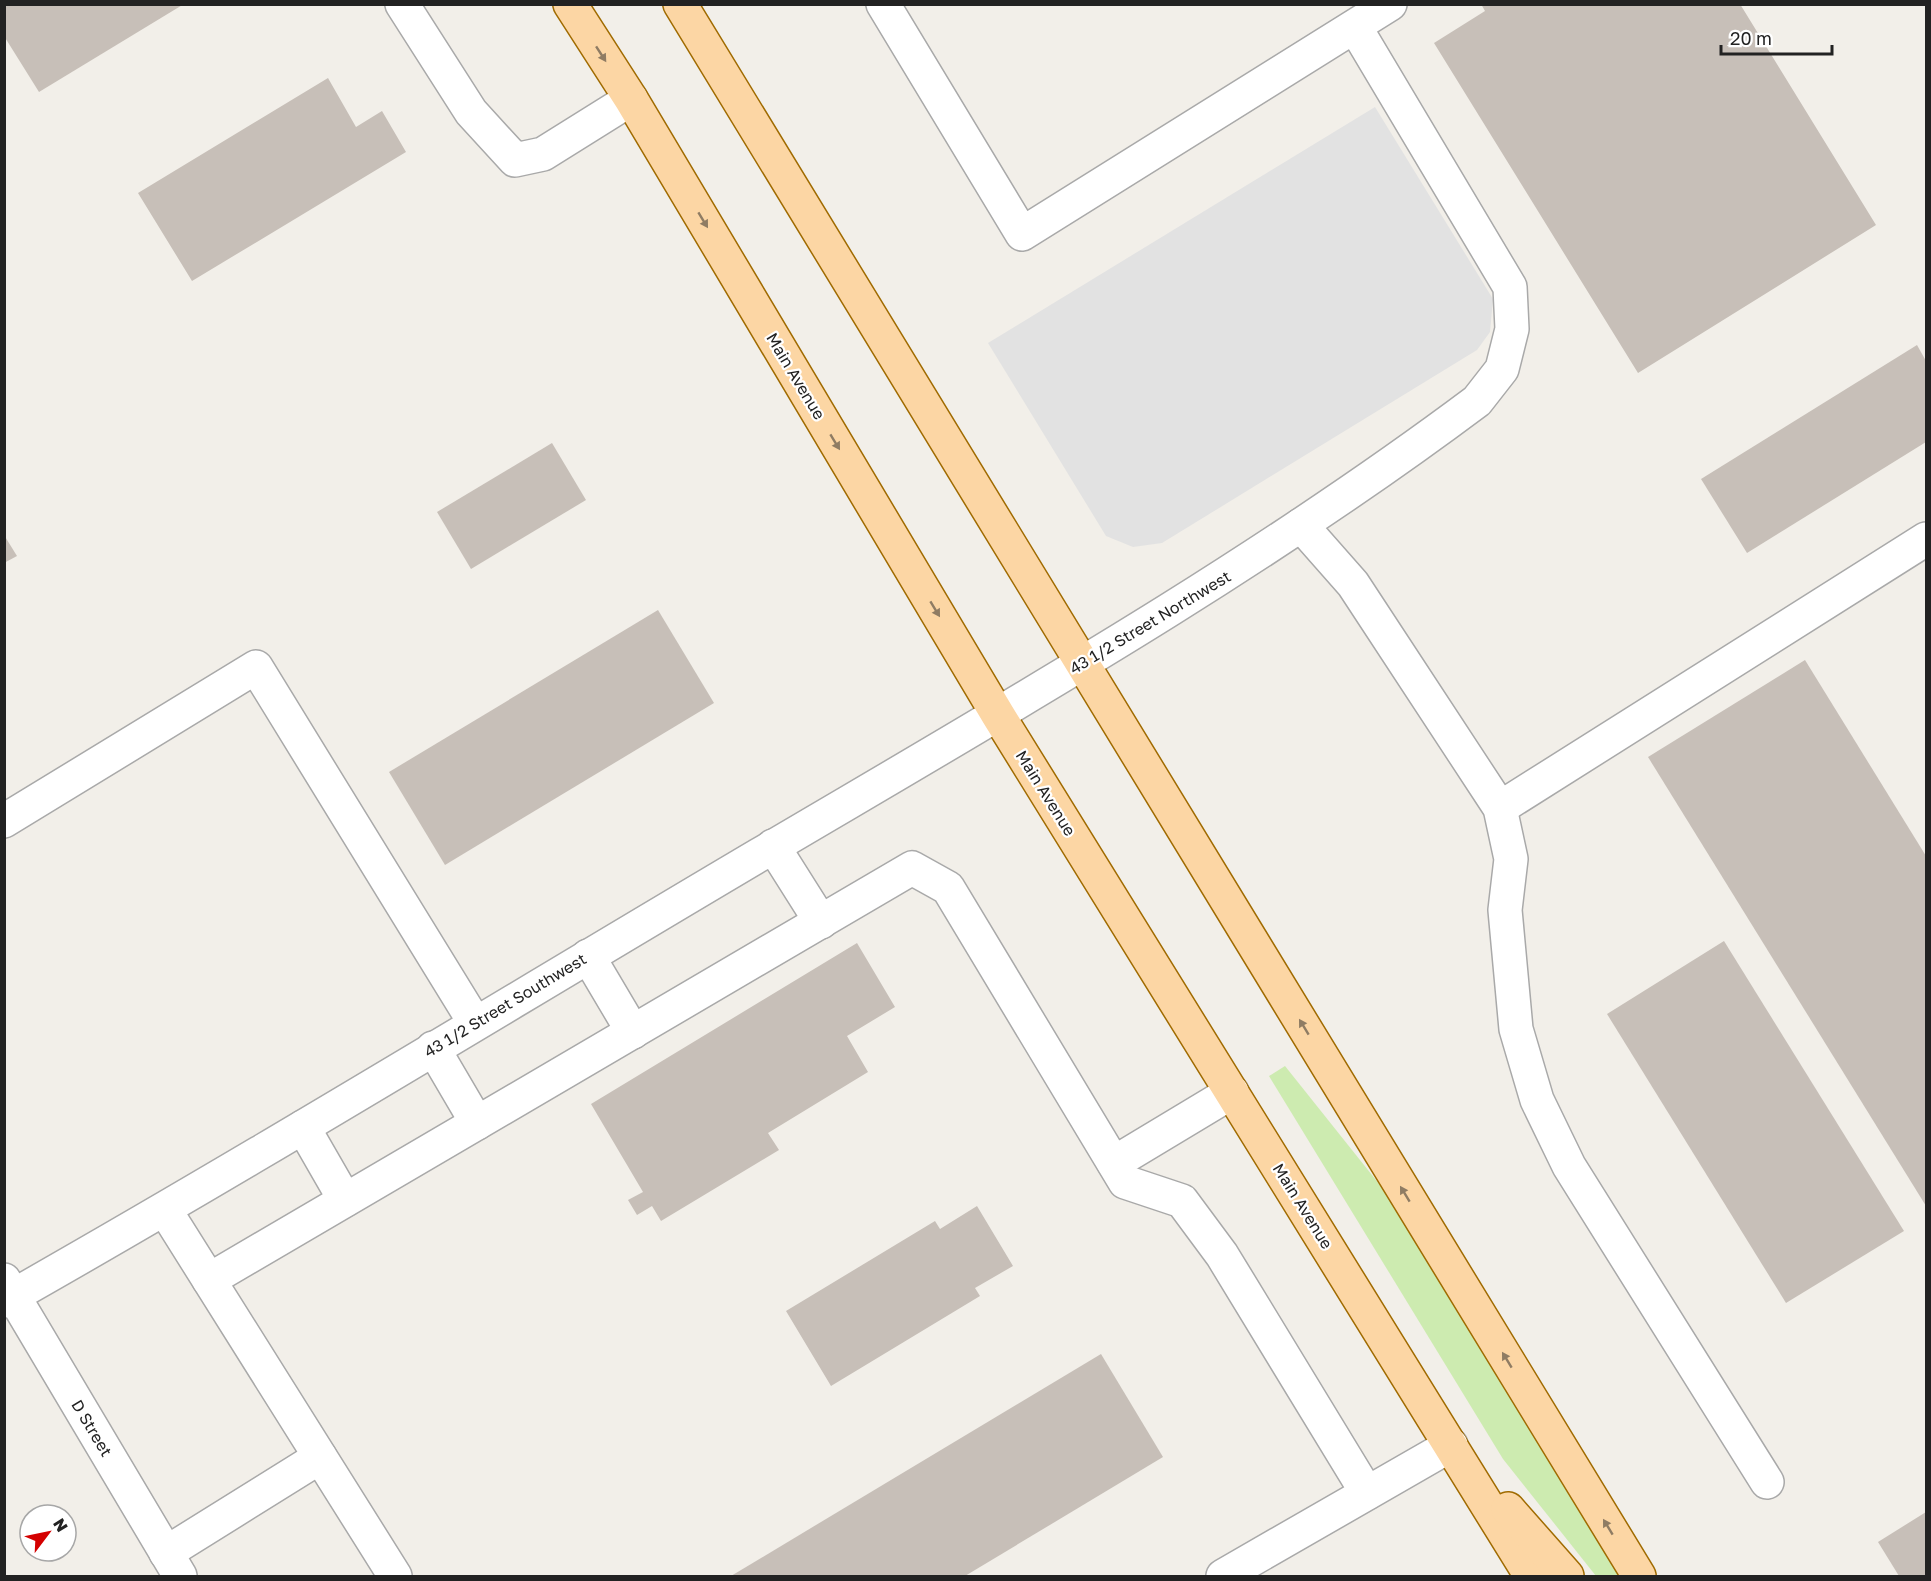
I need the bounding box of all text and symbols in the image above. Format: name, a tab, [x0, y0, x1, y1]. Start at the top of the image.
scale bar	[1721, 18, 1832, 56]
text: 20 m	[1730, 27, 1772, 49]
one-way arrow	[596, 45, 607, 62]
one-way arrow	[697, 212, 708, 228]
street label: Main Avenue	[762, 329, 830, 423]
one-way arrow	[829, 434, 840, 450]
street label: 43 1/2 Street Northwest	[1066, 566, 1234, 678]
one-way arrow	[929, 601, 940, 617]
street label: Main Avenue	[1012, 746, 1080, 840]
street label: 43 1/2 Street Southwest	[420, 949, 590, 1061]
one-way arrow	[1298, 1019, 1309, 1035]
street label: Main Avenue	[1269, 1159, 1337, 1253]
one-way arrow	[1400, 1186, 1411, 1202]
one-way arrow	[1501, 1352, 1512, 1368]
street label: D Street	[67, 1396, 117, 1460]
north arrow	[18, 1503, 78, 1563]
text: N	[49, 1515, 72, 1536]
one-way arrow	[1603, 1519, 1614, 1535]

